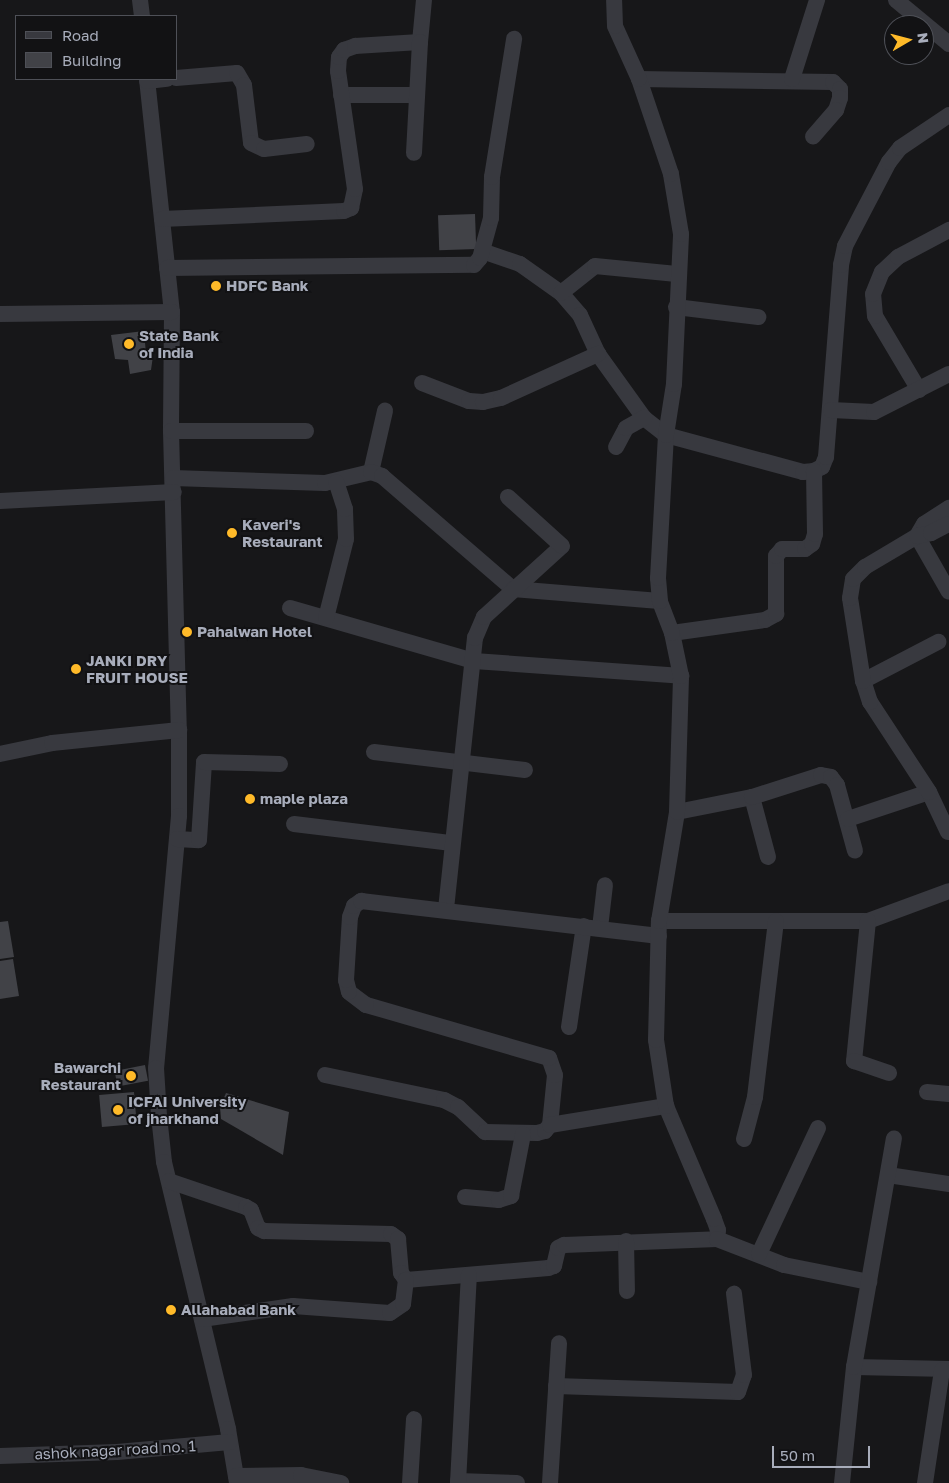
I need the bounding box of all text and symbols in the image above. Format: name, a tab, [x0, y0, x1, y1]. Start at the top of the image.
legend	[15, 15, 178, 80]
north arrow	[884, 15, 934, 65]
text: Road	[62, 26, 99, 44]
text: N	[914, 32, 933, 44]
text: Building	[62, 51, 122, 69]
place label: HDFC Bank	[226, 277, 308, 295]
marker: HDFC Bank	[210, 280, 222, 292]
place label: State Bank of India	[139, 326, 219, 361]
marker: State Bank of India	[123, 338, 135, 350]
place label: Kaveri's Restaurant	[242, 515, 322, 550]
marker: Kaveri's Restaurant	[226, 527, 238, 539]
place label: Pahalwan Hotel	[197, 623, 312, 641]
marker: Pahalwan Hotel	[181, 626, 193, 638]
place label: JANKI DRY FRUIT HOUSE	[86, 651, 188, 686]
marker: JANKI DRY FRUIT HOUSE	[70, 663, 82, 675]
place label: maple plaza	[260, 790, 348, 808]
marker: maple plaza	[244, 793, 256, 805]
place label: Bawarchi Restaurant	[41, 1058, 121, 1093]
marker: Bawarchi Restaurant	[125, 1070, 137, 1082]
place label: ICFAI University of jharkhand	[128, 1092, 247, 1127]
marker: ICFAI University of jharkhand	[112, 1104, 124, 1116]
place label: Allahabad Bank	[181, 1301, 296, 1319]
marker: Allahabad Bank	[165, 1304, 177, 1316]
scale bar	[774, 1436, 872, 1468]
street label: ashok nagar road no. 1	[34, 1437, 196, 1463]
text: 50 m	[780, 1446, 815, 1464]

